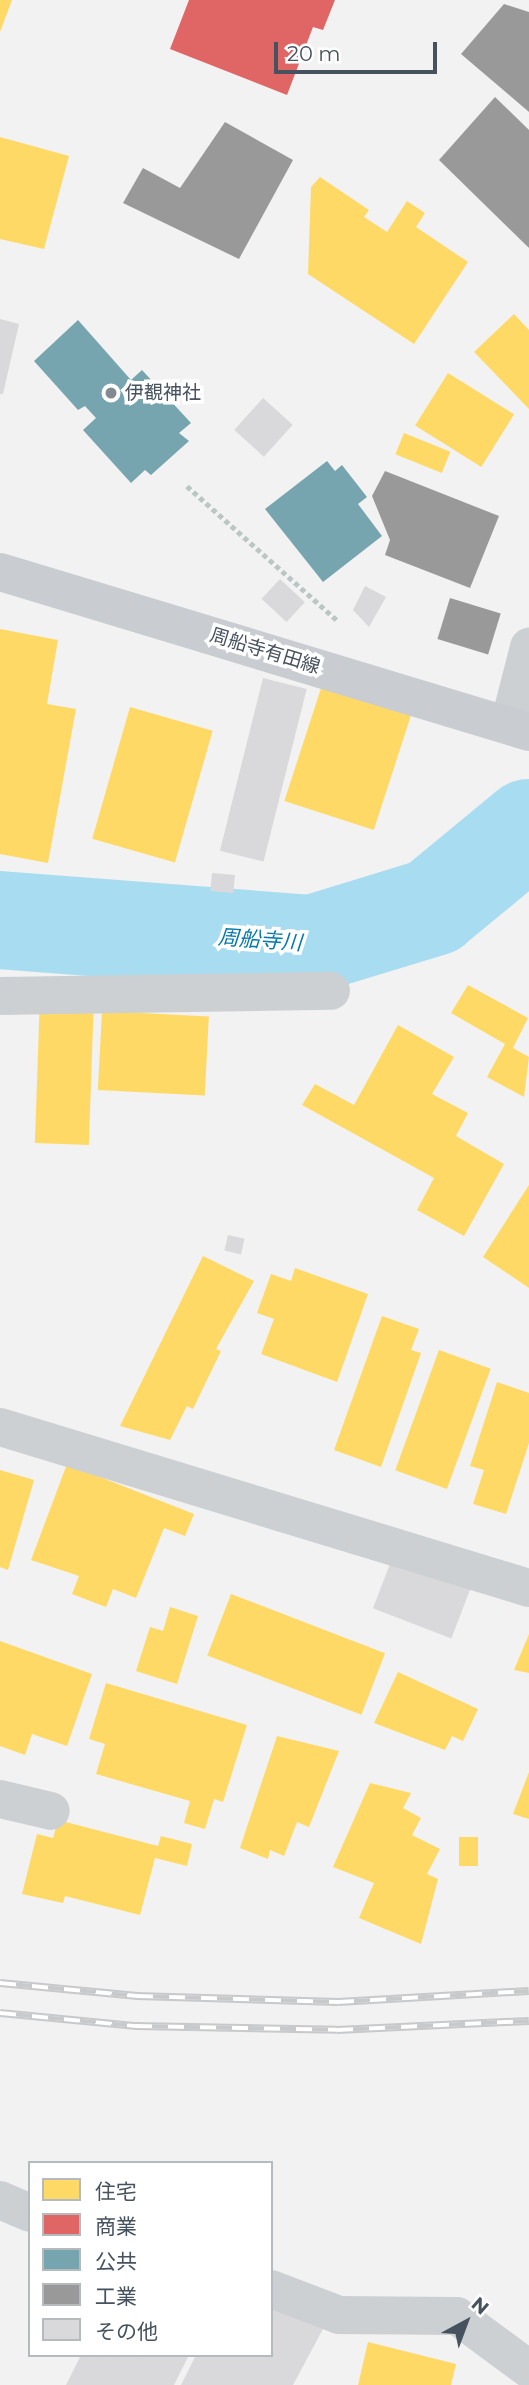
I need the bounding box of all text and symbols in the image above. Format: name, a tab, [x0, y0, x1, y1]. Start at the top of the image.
scale bar	[277, 28, 440, 72]
text: 20 m	[287, 41, 341, 66]
place label: 伊覩神社	[125, 382, 201, 404]
marker: 伊覩神社	[103, 385, 119, 401]
street label: 周船寺有田線	[207, 623, 323, 679]
water label: 周船寺川	[217, 925, 303, 955]
legend	[28, 2161, 273, 2357]
text: 住宅	[95, 2179, 137, 2204]
text: 商業	[95, 2214, 137, 2239]
text: 公共	[95, 2249, 137, 2274]
text: 工業	[95, 2284, 137, 2309]
north arrow	[431, 2287, 501, 2357]
text: N	[467, 2292, 493, 2319]
text: その他	[95, 2319, 158, 2344]

